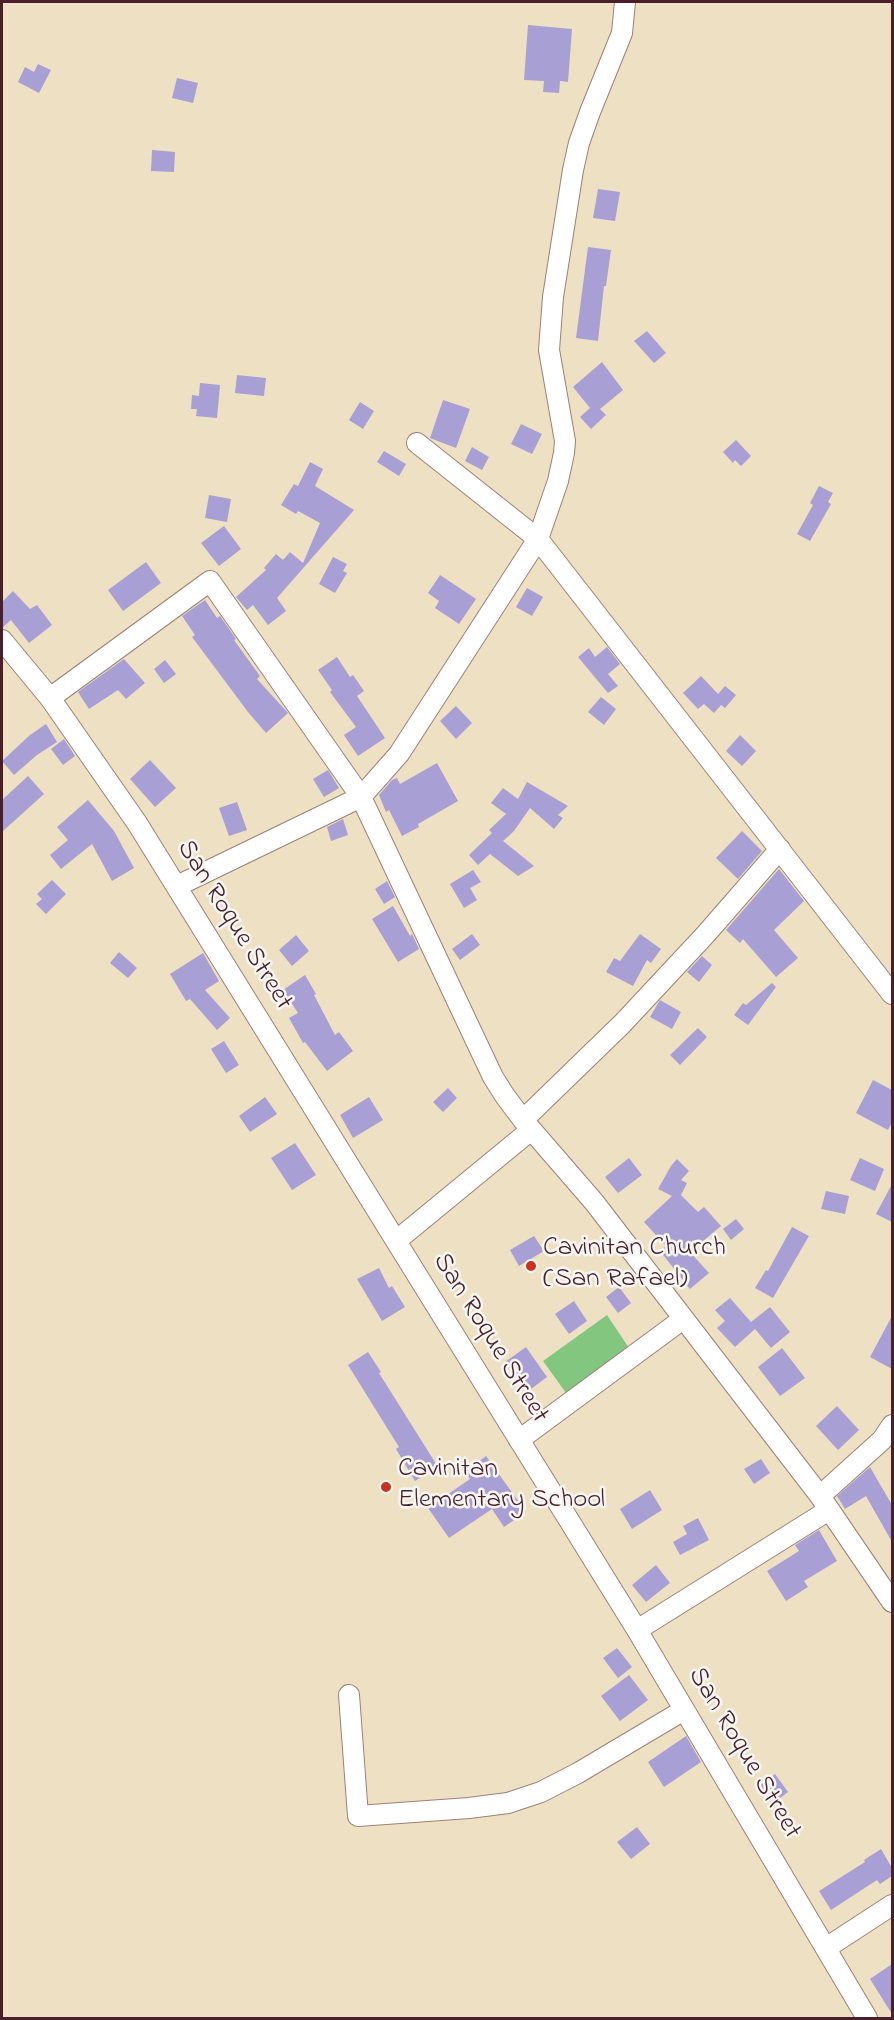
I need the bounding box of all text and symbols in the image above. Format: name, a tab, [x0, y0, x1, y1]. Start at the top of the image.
street label: San Roque Street	[168, 835, 298, 1017]
place label: Cavinitan Church (San Rafael)	[543, 1234, 726, 1297]
street label: San Roque Street	[424, 1248, 554, 1430]
marker: Cavinitan Church (San Rafael)	[524, 1259, 538, 1273]
place label: Cavinitan Elementary School	[398, 1455, 605, 1518]
marker: Cavinitan Elementary School	[379, 1480, 393, 1494]
street label: San Roque Street	[679, 1662, 807, 1846]

